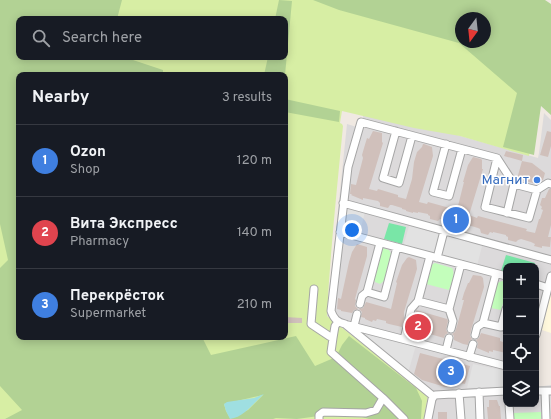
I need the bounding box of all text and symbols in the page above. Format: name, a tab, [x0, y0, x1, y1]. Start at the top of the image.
north arrow	[455, 12, 491, 48]
search box	[16, 16, 288, 60]
icon: search	[30, 27, 52, 49]
text: Search here	[62, 29, 142, 48]
text: Nearby	[32, 87, 89, 109]
text: 3 results	[222, 90, 272, 106]
text: Ozon	[70, 143, 106, 162]
text: 1	[42, 153, 48, 169]
text: 120 m	[237, 153, 272, 169]
text: Shop	[70, 162, 100, 178]
place label: Магнит	[482, 172, 529, 189]
marker: Магнит	[532, 175, 542, 185]
pin: 1	[443, 205, 469, 235]
text: Вита Экспресс	[70, 215, 178, 234]
your location	[342, 220, 362, 240]
text: 2	[41, 225, 49, 241]
text: 140 m	[237, 225, 272, 241]
text: Pharmacy	[70, 234, 129, 250]
map controls	[503, 263, 539, 407]
button: +	[503, 263, 539, 299]
text: Перекрёсток	[70, 287, 165, 306]
text: 3	[41, 297, 49, 313]
text: 210 m	[237, 297, 272, 313]
button: −	[503, 299, 539, 335]
text: Supermarket	[70, 306, 146, 322]
pin: 2	[405, 312, 431, 342]
button: locate	[503, 335, 539, 371]
pin: 3	[438, 357, 464, 387]
button: layers	[503, 371, 539, 407]

